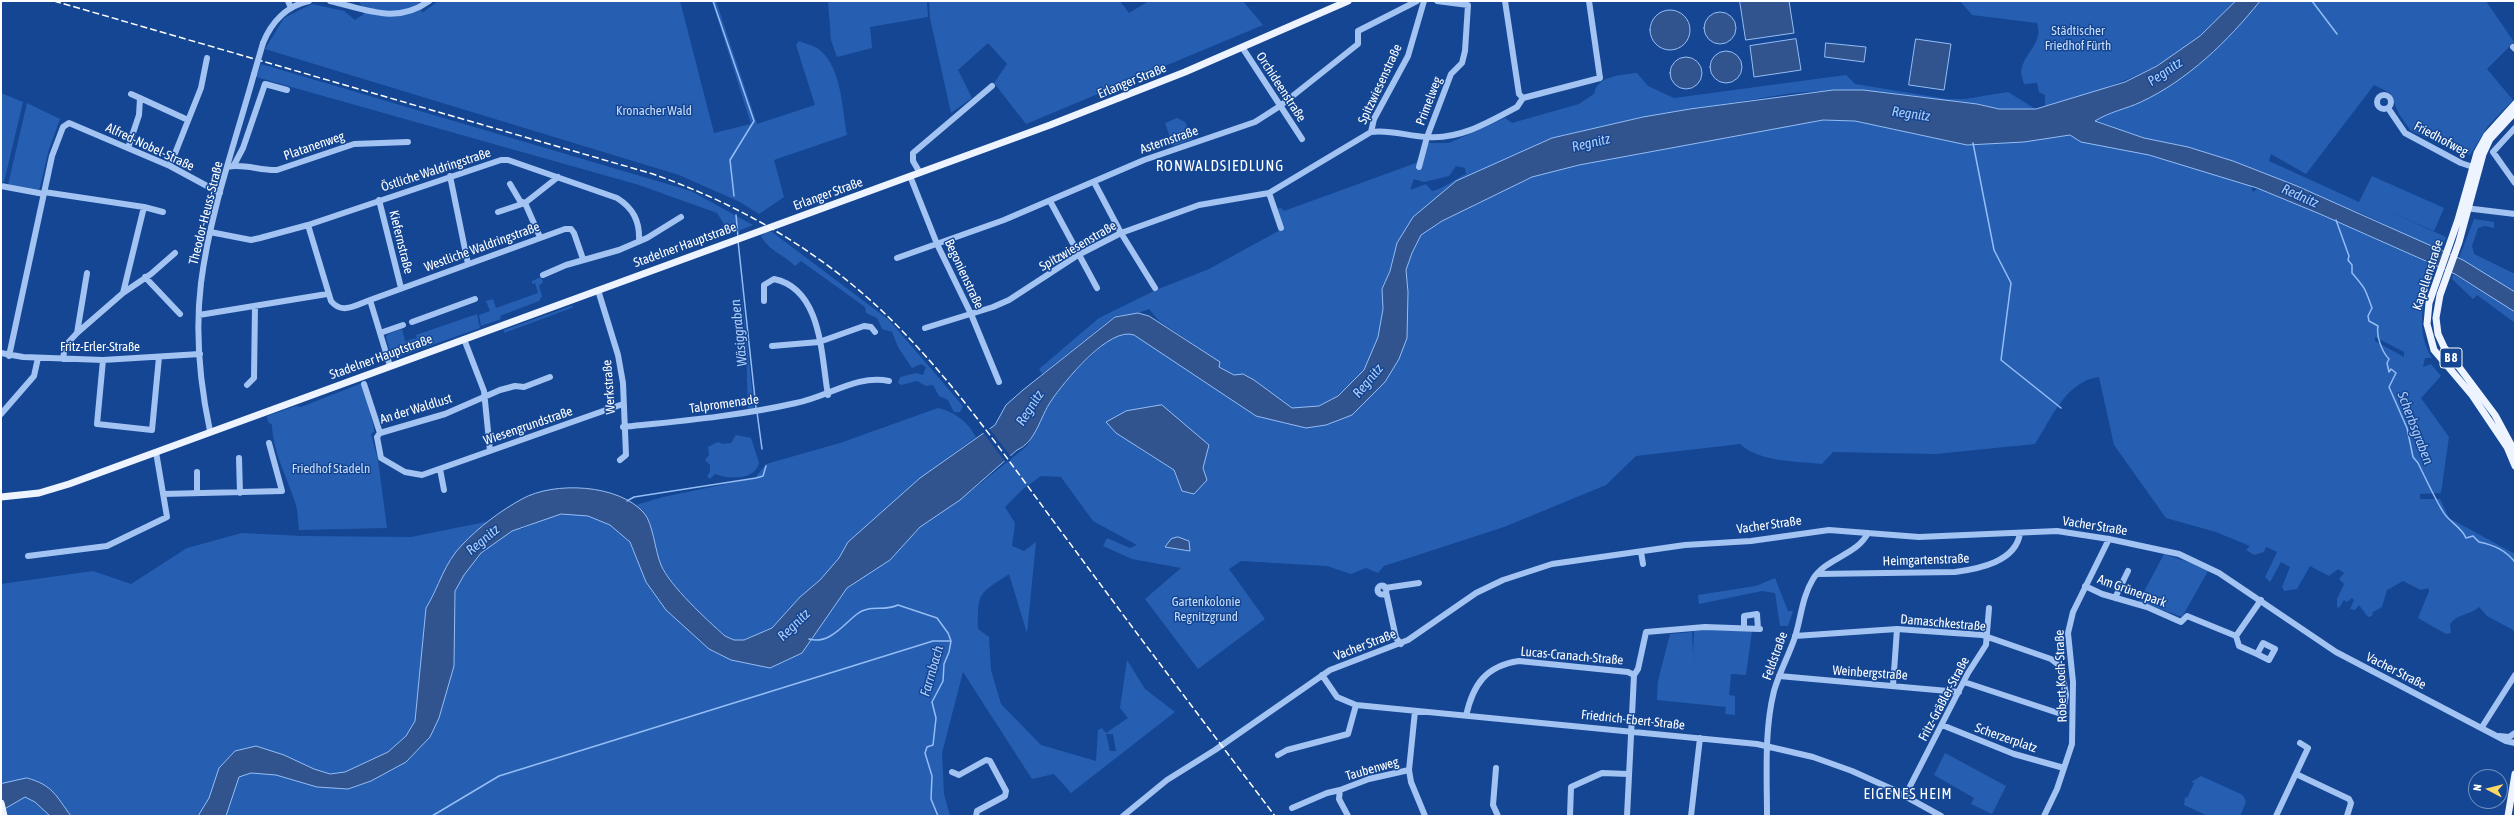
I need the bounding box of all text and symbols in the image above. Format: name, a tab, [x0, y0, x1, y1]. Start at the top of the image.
park label: Städtischer Friedhof Fürth	[2045, 23, 2111, 54]
street label: Spitzwiesenstraße	[1355, 42, 1405, 126]
street label: Orchideenstraße	[1253, 49, 1309, 125]
water label: Pegnitz	[2144, 54, 2186, 90]
street label: Erlanger Straße	[1095, 60, 1169, 102]
street label: Primelweg	[1413, 74, 1445, 128]
park label: Kronacher Wald	[616, 103, 692, 119]
water label: Regnitz	[1891, 103, 1931, 125]
street label: Friedhofweg	[2411, 118, 2471, 160]
street label: Alfred-Nobel-Straße	[103, 120, 197, 174]
street label: Asternstraße	[1138, 123, 1200, 157]
street label: Platanenweg	[282, 128, 346, 164]
water label: Regnitz	[1570, 130, 1612, 156]
street label: Östliche Waldringstraße	[379, 145, 493, 195]
district label: RONWALDSIEDLUNG	[1156, 157, 1284, 175]
street label: Theodor-Heuss-Straße	[186, 160, 226, 266]
street label: Erlanger Straße	[791, 174, 865, 214]
water label: Rednitz	[2279, 180, 2321, 212]
street label: Kiefernstraße	[386, 209, 416, 275]
street label: Spitzwiesenstraße	[1037, 218, 1119, 274]
street label: Westliche Waldringstraße	[422, 219, 542, 275]
street label: Stadelner Hauptstraße	[631, 219, 739, 271]
street label: Begonienstraße	[941, 237, 987, 311]
street label: Kapellenstraße	[2409, 238, 2447, 312]
water label: Wäsiggraben	[727, 299, 751, 367]
street label: Stadelner Hauptstraße	[327, 331, 435, 383]
street label: Fritz-Erler-Straße	[60, 339, 140, 355]
road number: B 8	[2440, 348, 2462, 368]
street label: Werkstraße	[599, 359, 619, 415]
water label: Regnitz	[1349, 361, 1387, 401]
water label: Regnitz	[1012, 387, 1048, 429]
water label: Scherbsgraben	[2393, 389, 2437, 467]
street label: An der Waldlust	[378, 391, 454, 427]
street label: Talpromenade	[688, 391, 760, 417]
street label: Wiesengrundstraße	[481, 403, 575, 449]
park label: Friedhof Stadeln	[292, 461, 370, 477]
street label: Vacher Straße	[1735, 513, 1803, 537]
street label: Vacher Straße	[2061, 513, 2129, 539]
water label: Regnitz	[463, 521, 503, 559]
street label: Heimgartenstraße	[1882, 551, 1970, 569]
street label: Am Grünerpark	[2095, 571, 2169, 611]
park label: Gartenkolonie Regnitzgrund	[1172, 594, 1240, 625]
water label: Regnitz	[774, 605, 814, 645]
street label: Damaschkestraße	[1900, 611, 1986, 635]
street label: Vacher Straße	[1332, 626, 1398, 664]
street label: Robert-Koch-Straße	[2052, 629, 2070, 723]
street label: Feldstraße	[1759, 630, 1791, 682]
water label: Farrnbach	[917, 644, 947, 698]
street label: Lucas-Cranach-Straße	[1520, 644, 1624, 668]
street label: Vacher Straße	[2363, 649, 2429, 693]
street label: Fritz-Gräßler-Straße	[1915, 654, 1973, 744]
street label: Weinbergstraße	[1832, 663, 1908, 683]
street label: Friedrich-Ebert-Straße	[1580, 707, 1686, 733]
street label: Scherzerplatz	[1973, 720, 2039, 756]
street label: Taubenweg	[1344, 754, 1400, 784]
north arrow	[2468, 769, 2508, 809]
text: N	[2471, 784, 2483, 792]
district label: EIGENES HEIM	[1863, 785, 1953, 803]

